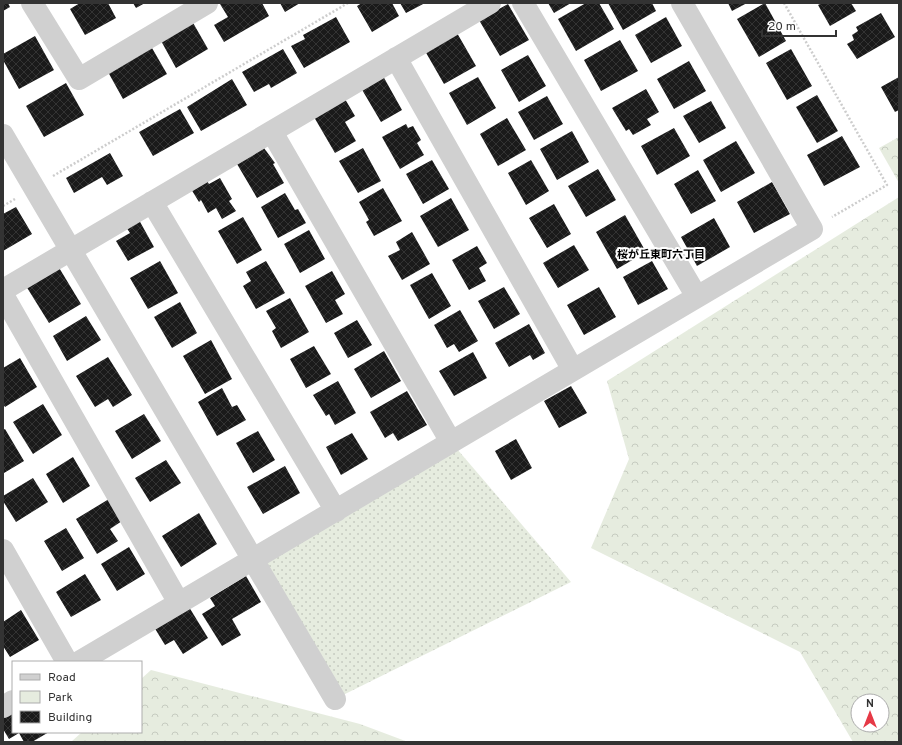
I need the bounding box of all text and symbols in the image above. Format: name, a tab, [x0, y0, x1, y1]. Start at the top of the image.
scale bar	[762, 12, 836, 38]
text: 20 m	[768, 19, 796, 35]
district label: 桜が丘東町六丁目	[617, 248, 705, 262]
legend	[12, 661, 142, 733]
text: Road	[48, 670, 76, 686]
text: Park	[48, 690, 73, 706]
north arrow	[850, 693, 890, 733]
text: N	[866, 697, 874, 711]
text: Building	[48, 710, 92, 726]

